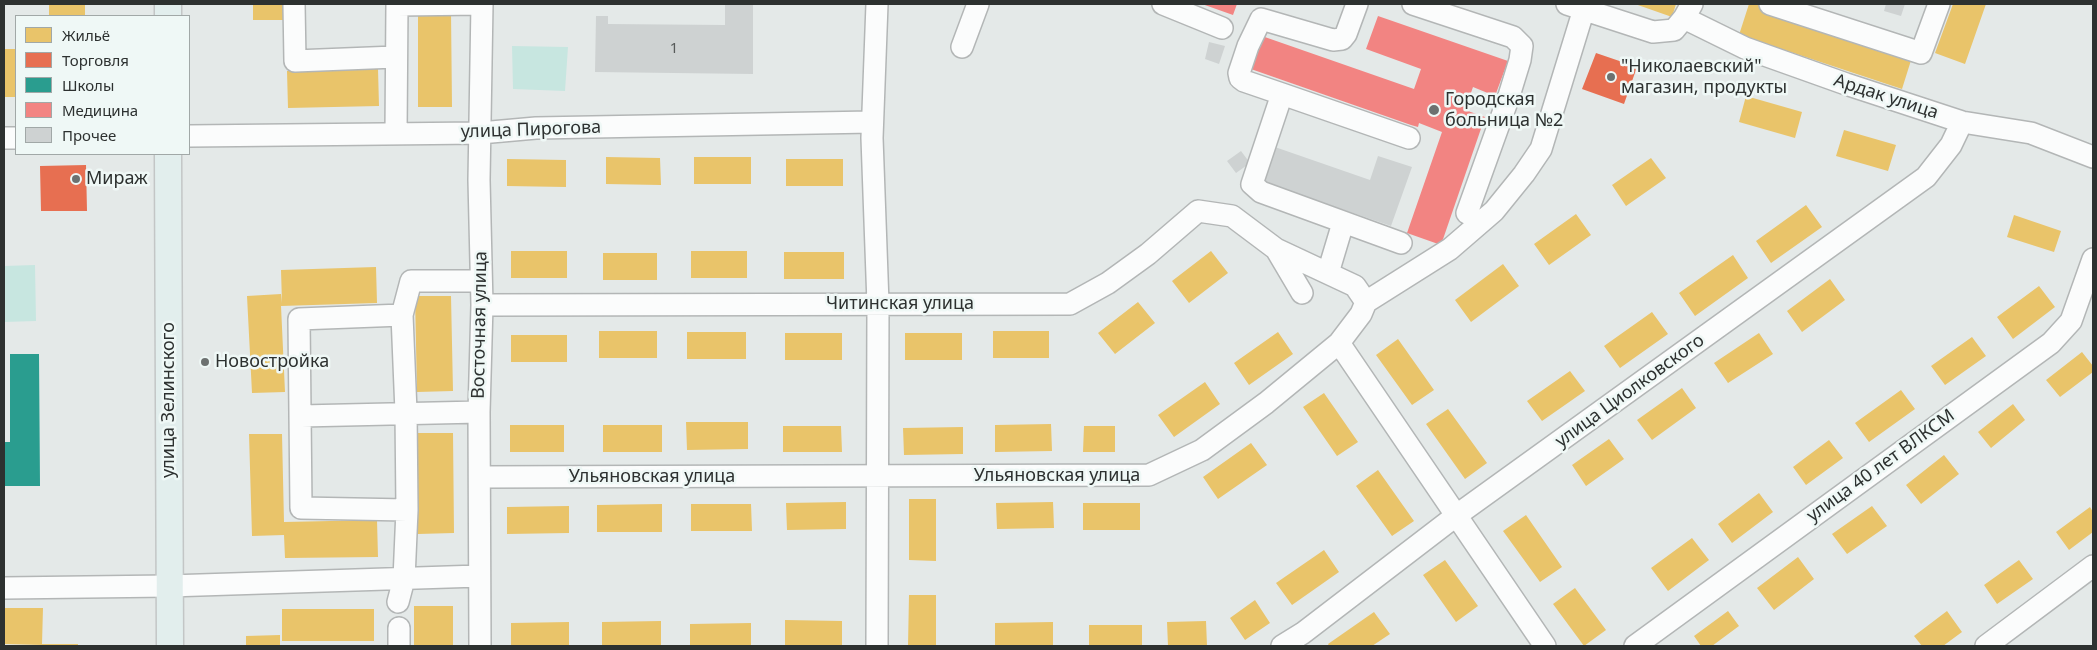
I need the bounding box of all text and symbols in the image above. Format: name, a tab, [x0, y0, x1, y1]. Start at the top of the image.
legend	[15, 15, 190, 155]
text: Жильё	[62, 25, 110, 45]
house number: 1	[670, 40, 678, 58]
text: Торговля	[62, 50, 129, 70]
place label: "Николаевский" магазин, продукты	[1621, 56, 1787, 98]
street label: Ардак улица	[1831, 70, 1941, 124]
marker: "Николаевский" магазин, продукты	[1605, 71, 1617, 83]
text: Школы	[62, 75, 114, 95]
place label: Городская больница №2	[1445, 89, 1563, 132]
text: Медицина	[62, 100, 138, 120]
marker: Городская больница №2	[1427, 103, 1441, 117]
street label: улица Пирогова	[461, 117, 601, 143]
text: Прочее	[62, 125, 116, 145]
place label: Мираж	[86, 168, 148, 190]
marker: Мираж	[70, 173, 82, 185]
street label: Восточная улица	[468, 251, 492, 399]
street label: Читинская улица	[826, 293, 974, 315]
street label: улица Зелинского	[158, 322, 180, 478]
street label: улица Циолковского	[1551, 330, 1709, 452]
place label: Новостройка	[215, 351, 329, 373]
marker: Новостройка	[199, 356, 211, 368]
street label: улица 40 лет ВЛКСМ	[1803, 405, 1959, 527]
street label: Ульяновская улица	[974, 465, 1140, 487]
street label: Ульяновская улица	[569, 466, 735, 488]

